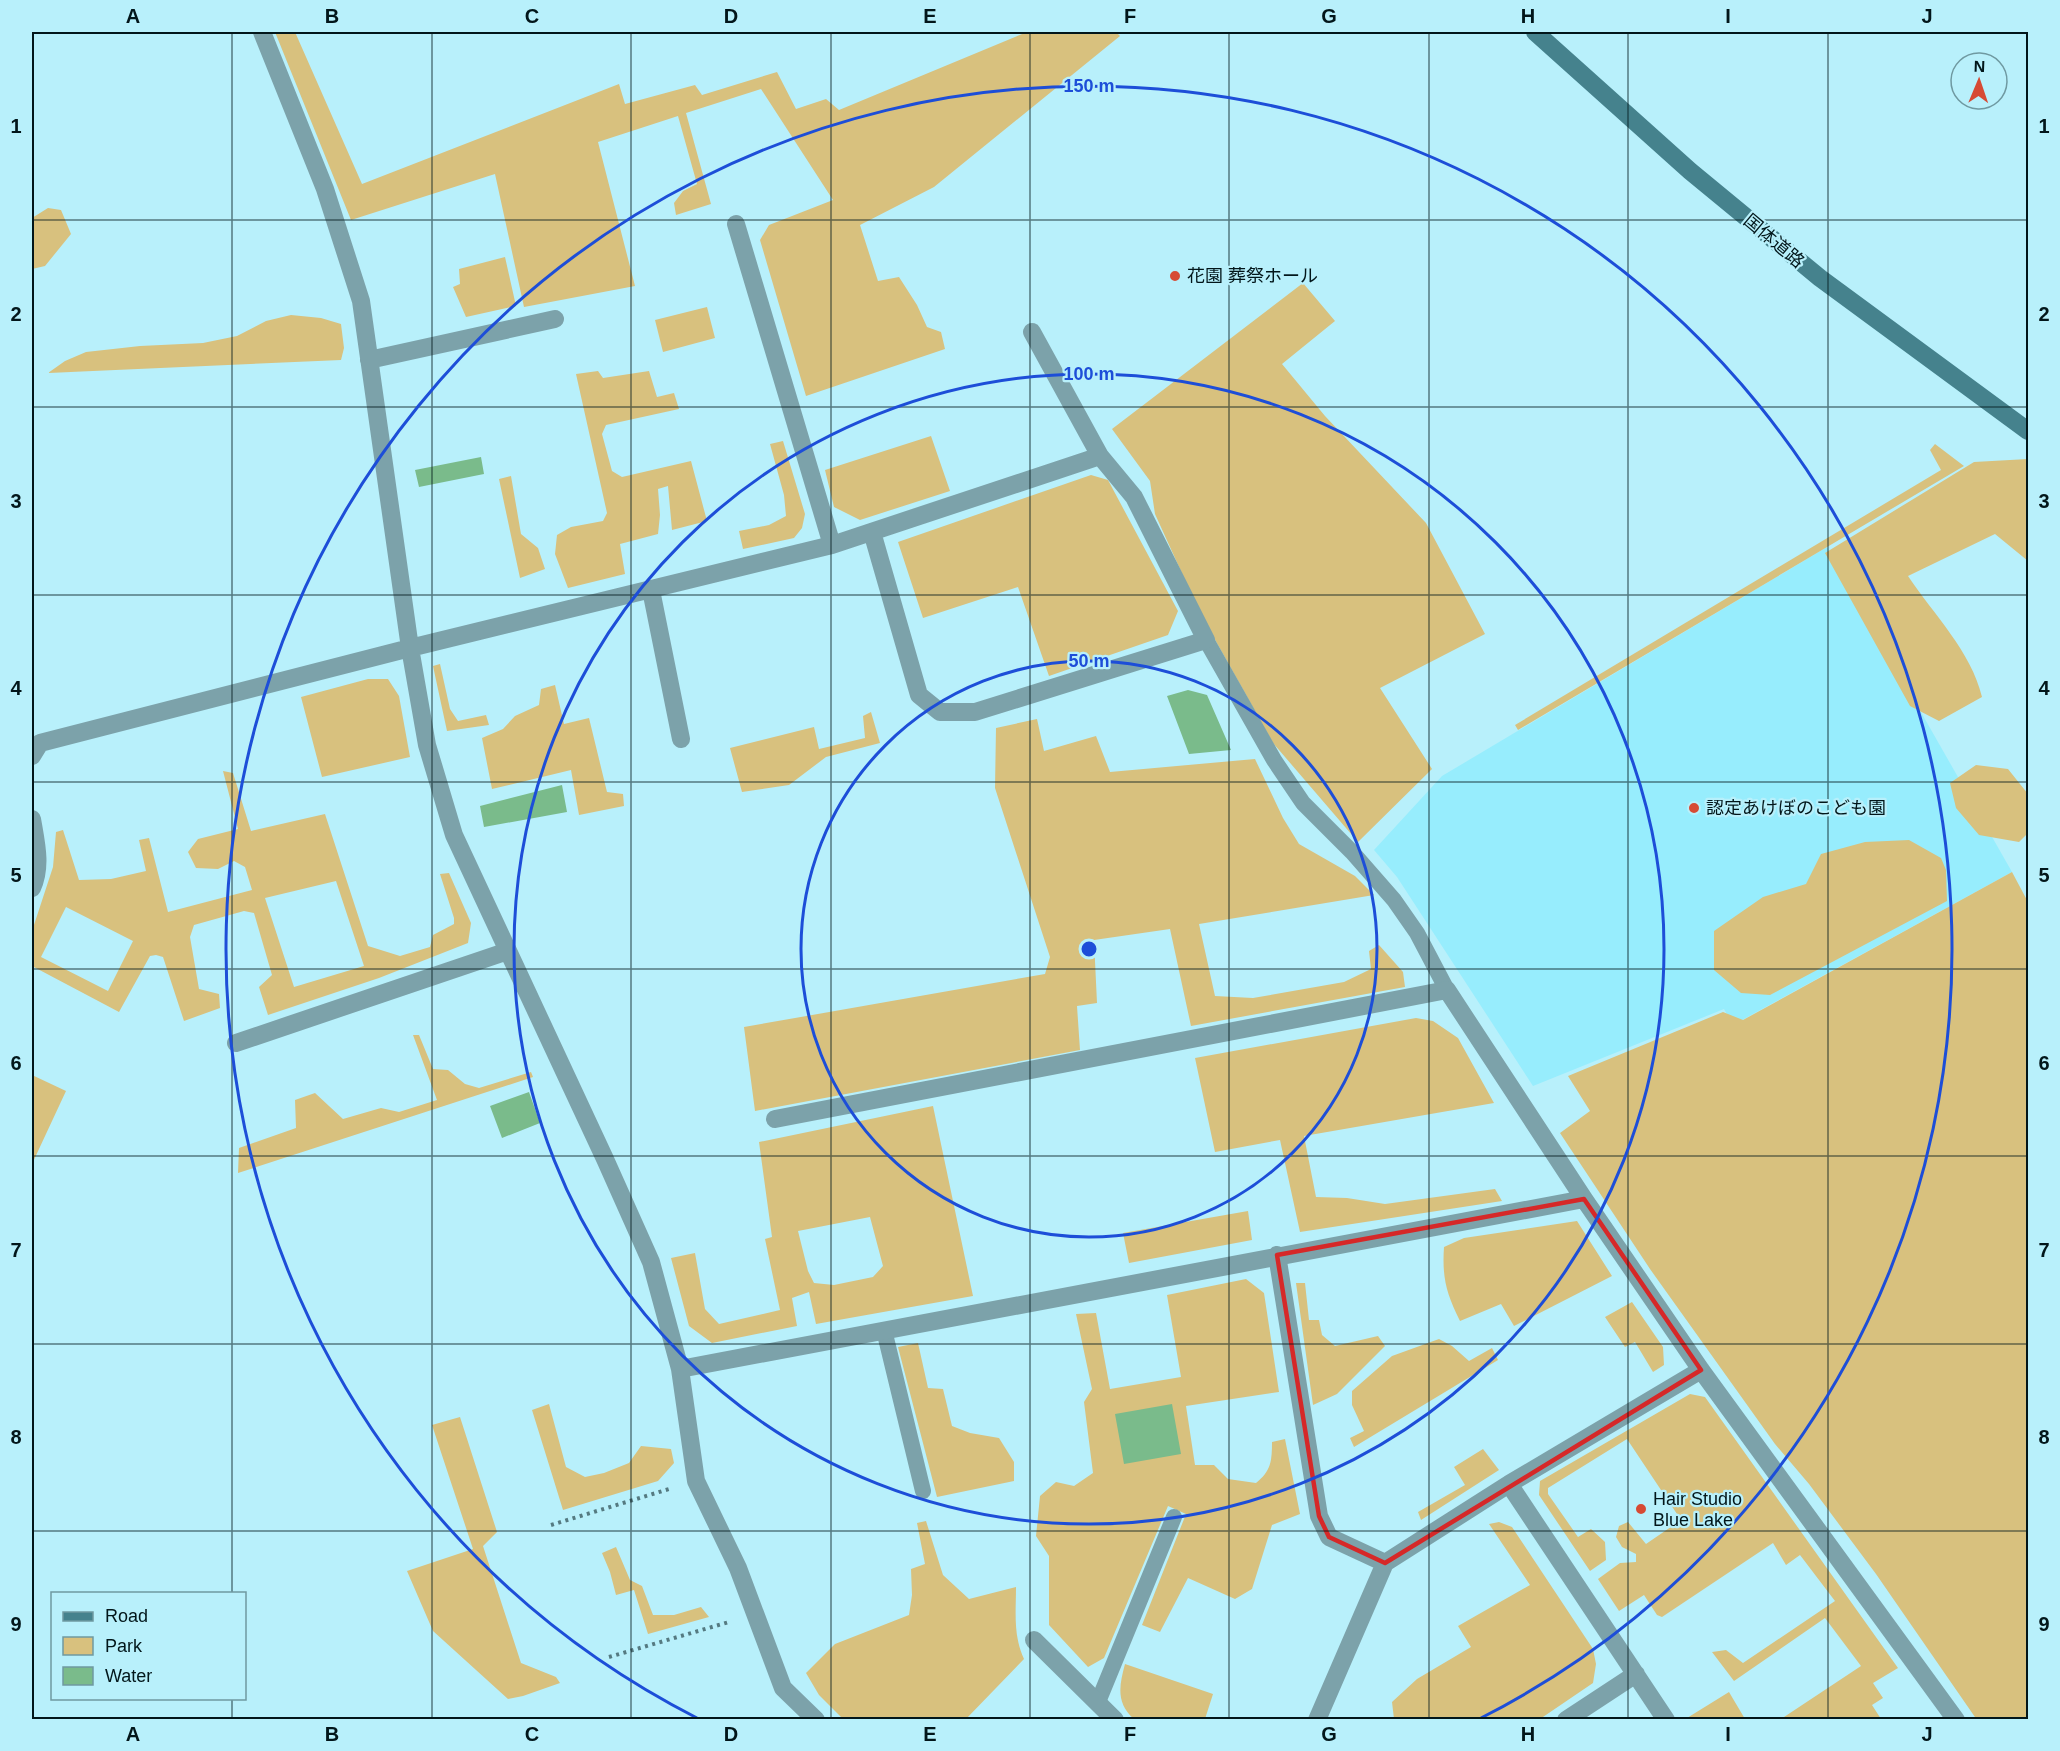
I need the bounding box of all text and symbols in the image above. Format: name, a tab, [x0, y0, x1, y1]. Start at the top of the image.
text: A	[126, 5, 140, 27]
text: B	[325, 5, 339, 27]
text: C	[525, 5, 539, 27]
text: D	[724, 5, 738, 27]
text: E	[923, 5, 937, 27]
text: F	[1124, 5, 1136, 27]
text: G	[1321, 5, 1337, 27]
text: H	[1521, 5, 1535, 27]
text: I	[1725, 5, 1731, 27]
text: J	[1921, 5, 1933, 27]
north arrow	[1949, 51, 2009, 111]
text: N	[1973, 58, 1986, 75]
text: 150 m	[1063, 76, 1115, 96]
text: 1	[10, 115, 22, 137]
text: 1	[2038, 115, 2050, 137]
street label: 国体道路	[1740, 210, 1808, 272]
place label: 花園 葬祭ホール	[1187, 266, 1318, 286]
marker: 花園 葬祭ホール	[1168, 269, 1182, 283]
text: 2	[10, 303, 22, 325]
text: 2	[2038, 303, 2050, 325]
text: 100 m	[1063, 364, 1115, 384]
text: 3	[10, 490, 22, 512]
text: 3	[2038, 490, 2050, 512]
text: 50 m	[1068, 651, 1110, 671]
text: 4	[10, 677, 22, 699]
text: 4	[2038, 677, 2050, 699]
place label: 認定あけぼのこども園	[1706, 798, 1886, 818]
marker: 認定あけぼのこども園	[1687, 801, 1701, 815]
text: 5	[10, 864, 22, 886]
text: 5	[2038, 864, 2050, 886]
centre of rings	[1079, 939, 1099, 959]
text: 6	[10, 1052, 22, 1074]
text: 6	[2038, 1052, 2050, 1074]
text: 7	[10, 1239, 22, 1261]
text: 7	[2038, 1239, 2050, 1261]
text: 8	[10, 1426, 22, 1448]
text: 8	[2038, 1426, 2050, 1448]
place label: Hair Studio Blue Lake	[1653, 1489, 1742, 1530]
marker: Hair Studio Blue Lake	[1634, 1502, 1648, 1516]
legend	[51, 1592, 246, 1700]
text: Road	[105, 1606, 148, 1626]
text: 9	[10, 1613, 22, 1635]
text: 9	[2038, 1613, 2050, 1635]
text: Park	[105, 1636, 143, 1656]
text: Water	[105, 1666, 152, 1686]
text: A	[126, 1723, 140, 1745]
text: B	[325, 1723, 339, 1745]
text: C	[525, 1723, 539, 1745]
text: D	[724, 1723, 738, 1745]
text: E	[923, 1723, 937, 1745]
text: F	[1124, 1723, 1136, 1745]
text: G	[1321, 1723, 1337, 1745]
text: H	[1521, 1723, 1535, 1745]
text: I	[1725, 1723, 1731, 1745]
text: J	[1921, 1723, 1933, 1745]

